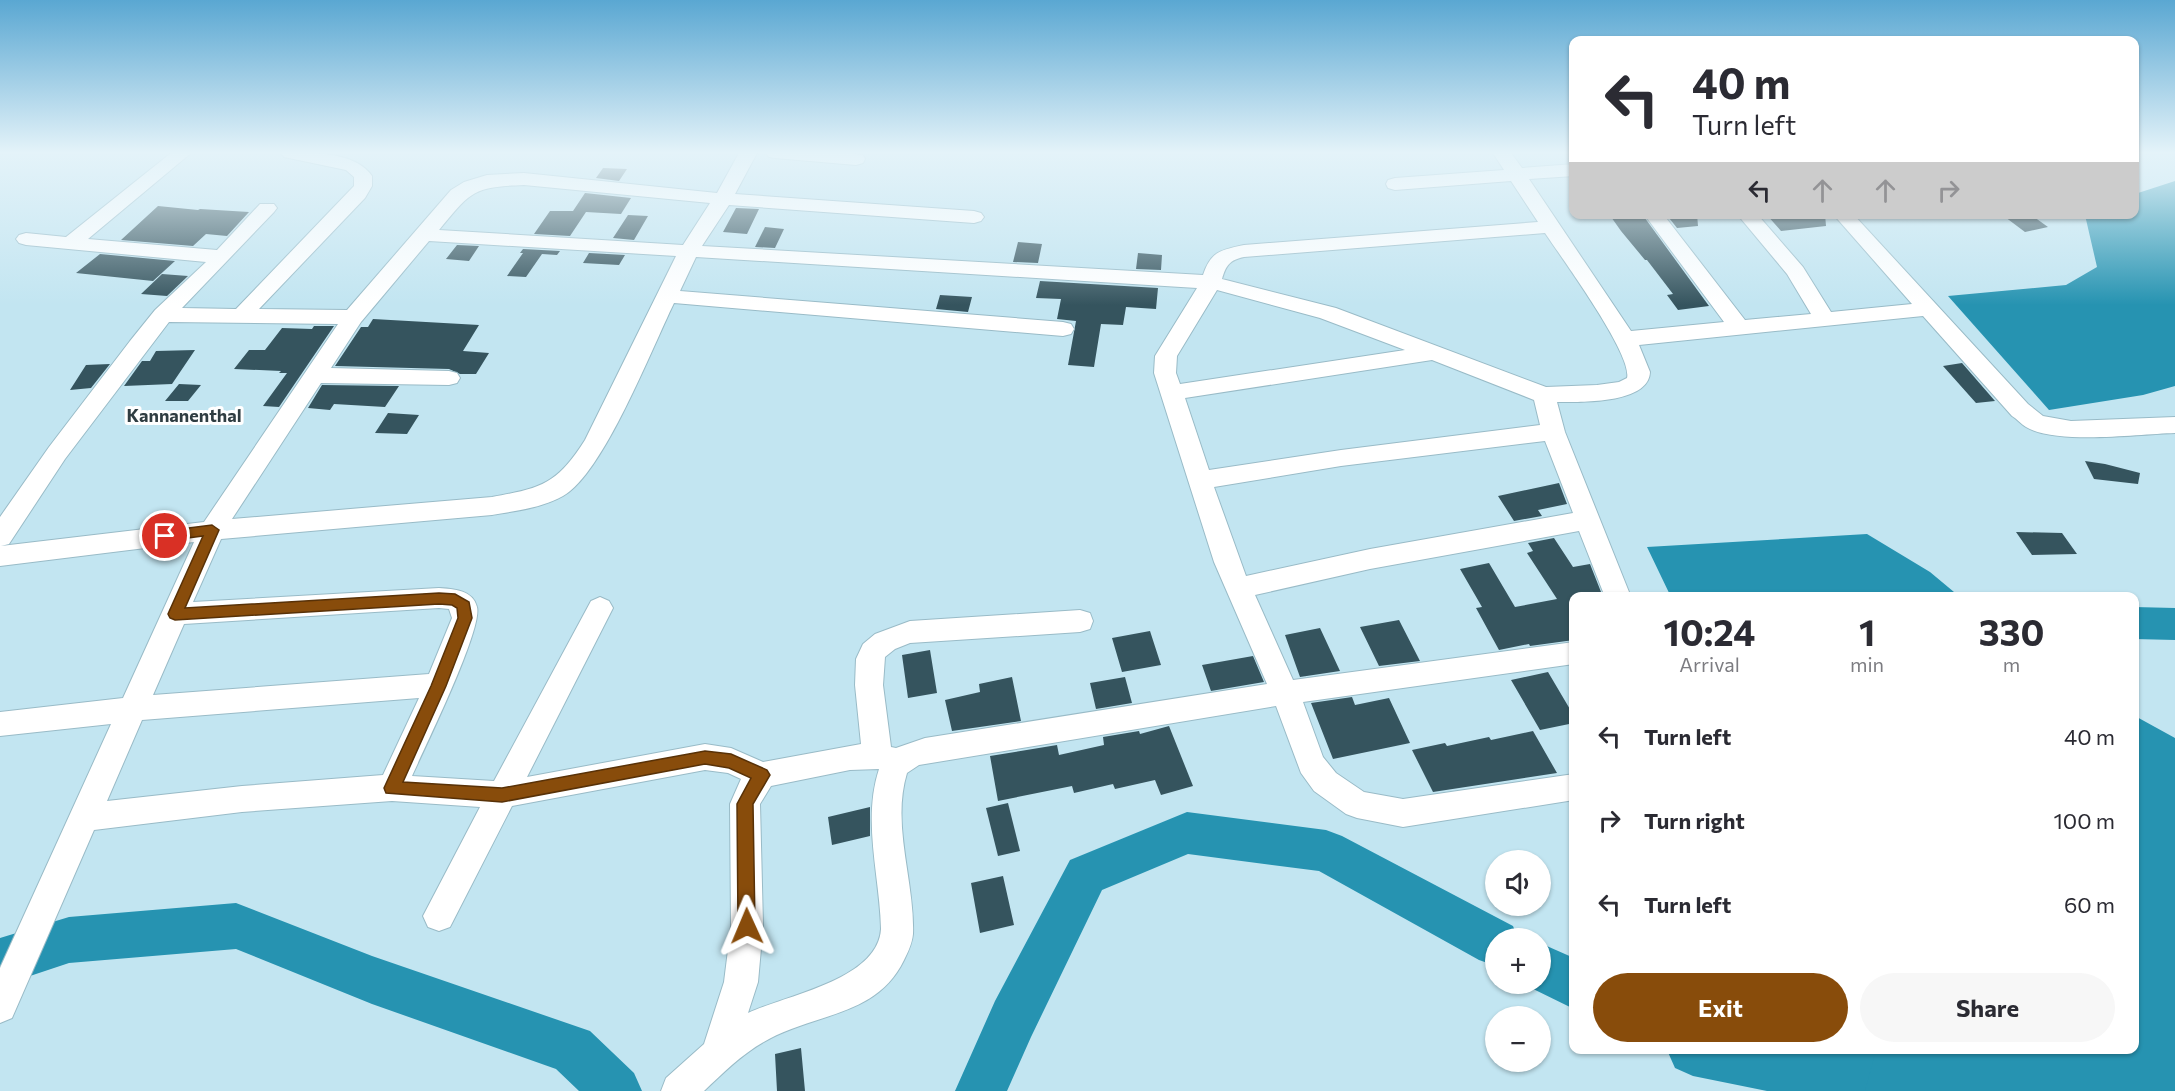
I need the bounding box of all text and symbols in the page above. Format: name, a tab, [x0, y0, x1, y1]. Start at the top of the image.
text: 40 m	[1692, 56, 1790, 108]
icon: left	[1593, 60, 1671, 138]
text: Turn left	[1692, 108, 1796, 141]
icon: left	[1743, 174, 1776, 207]
icon: ahead	[1806, 174, 1839, 207]
icon: ahead	[1869, 174, 1902, 207]
icon: right	[1932, 174, 1965, 207]
district label: Kannanenthal	[126, 404, 242, 426]
pin	[139, 510, 190, 561]
icon: arrive	[148, 519, 181, 552]
text: 10:24	[1664, 609, 1755, 653]
text: 1	[1859, 609, 1875, 653]
text: 330	[1979, 609, 2044, 653]
text: Arrival	[1679, 652, 1740, 676]
text: min	[1850, 652, 1884, 676]
text: m	[2003, 652, 2020, 676]
icon: left	[1593, 720, 1626, 753]
text: Turn left	[1644, 723, 1731, 750]
text: 40 m	[2064, 723, 2115, 750]
icon: right	[1593, 804, 1626, 837]
text: Turn right	[1644, 807, 1745, 834]
text: 100 m	[2053, 807, 2115, 834]
map controls	[1485, 850, 1551, 1072]
button: sound	[1485, 850, 1551, 916]
icon: left	[1593, 888, 1626, 921]
text: Turn left	[1644, 891, 1731, 918]
text: 60 m	[2064, 891, 2115, 918]
position arrow	[715, 894, 779, 958]
button: +	[1485, 928, 1551, 994]
button: Exit	[1593, 973, 1848, 1042]
button: Share	[1860, 973, 2115, 1042]
button: −	[1485, 1006, 1551, 1072]

